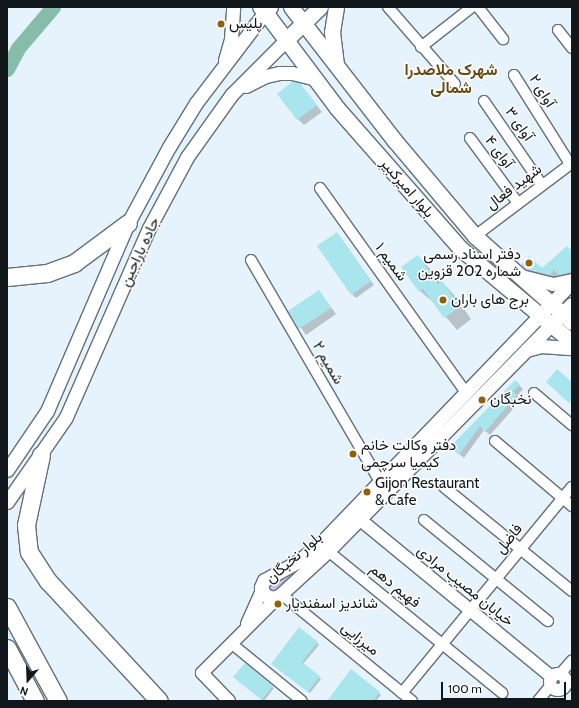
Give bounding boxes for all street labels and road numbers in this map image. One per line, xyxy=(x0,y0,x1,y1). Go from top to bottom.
street label: آوای ۲ xyxy=(525,71,559,111)
street label: آوای ۳ xyxy=(501,103,537,145)
street label: آوای ۴ xyxy=(481,132,517,172)
street label: بلوار امیرکبیر xyxy=(376,154,438,222)
street label: شهید فعال xyxy=(483,160,545,214)
street label: جاده باراجین xyxy=(116,215,164,289)
street label: شمیم ۱ xyxy=(371,239,411,285)
street label: شمیم ۲ xyxy=(309,338,347,388)
street label: فاضل xyxy=(492,520,526,558)
street label: بلوار نخبگان xyxy=(262,528,326,588)
street label: خیابان مصیب مرادی xyxy=(413,542,517,630)
street label: فهیم دهم xyxy=(366,560,424,612)
street label: میرزایی xyxy=(337,618,383,660)

